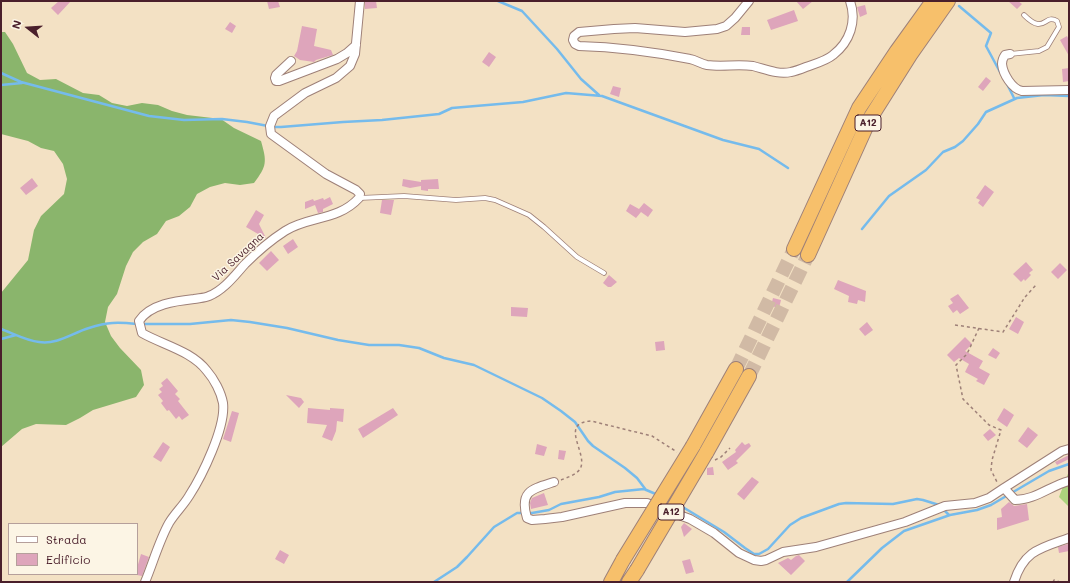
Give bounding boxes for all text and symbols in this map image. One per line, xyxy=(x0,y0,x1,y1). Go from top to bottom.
north arrow xyxy=(8,8,48,48)
text: N xyxy=(8,18,24,31)
road number: A12 xyxy=(855,115,881,131)
street label: Via Savagna xyxy=(209,230,267,284)
road number: A12 xyxy=(658,504,684,520)
legend xyxy=(8,523,138,575)
text: Strada xyxy=(46,531,87,547)
text: Edificio xyxy=(46,551,90,567)

